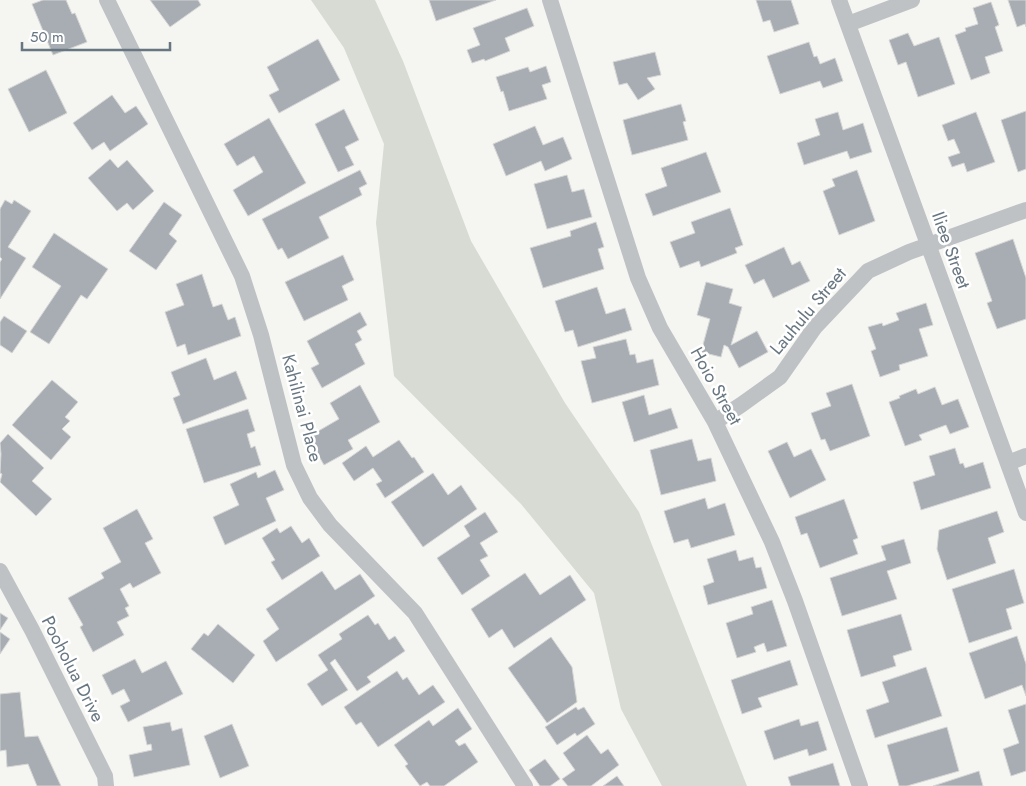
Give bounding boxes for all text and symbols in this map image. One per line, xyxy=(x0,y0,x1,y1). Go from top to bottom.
scale bar xyxy=(22,20,170,52)
text: 50 m xyxy=(30,26,64,48)
street label: Iliee Street xyxy=(925,208,977,293)
street label: Lauhulu Street xyxy=(764,261,853,360)
street label: Hoio Street xyxy=(684,342,748,430)
street label: Kahilinai Place xyxy=(275,351,329,465)
street label: Pooholua Drive xyxy=(35,611,111,727)

